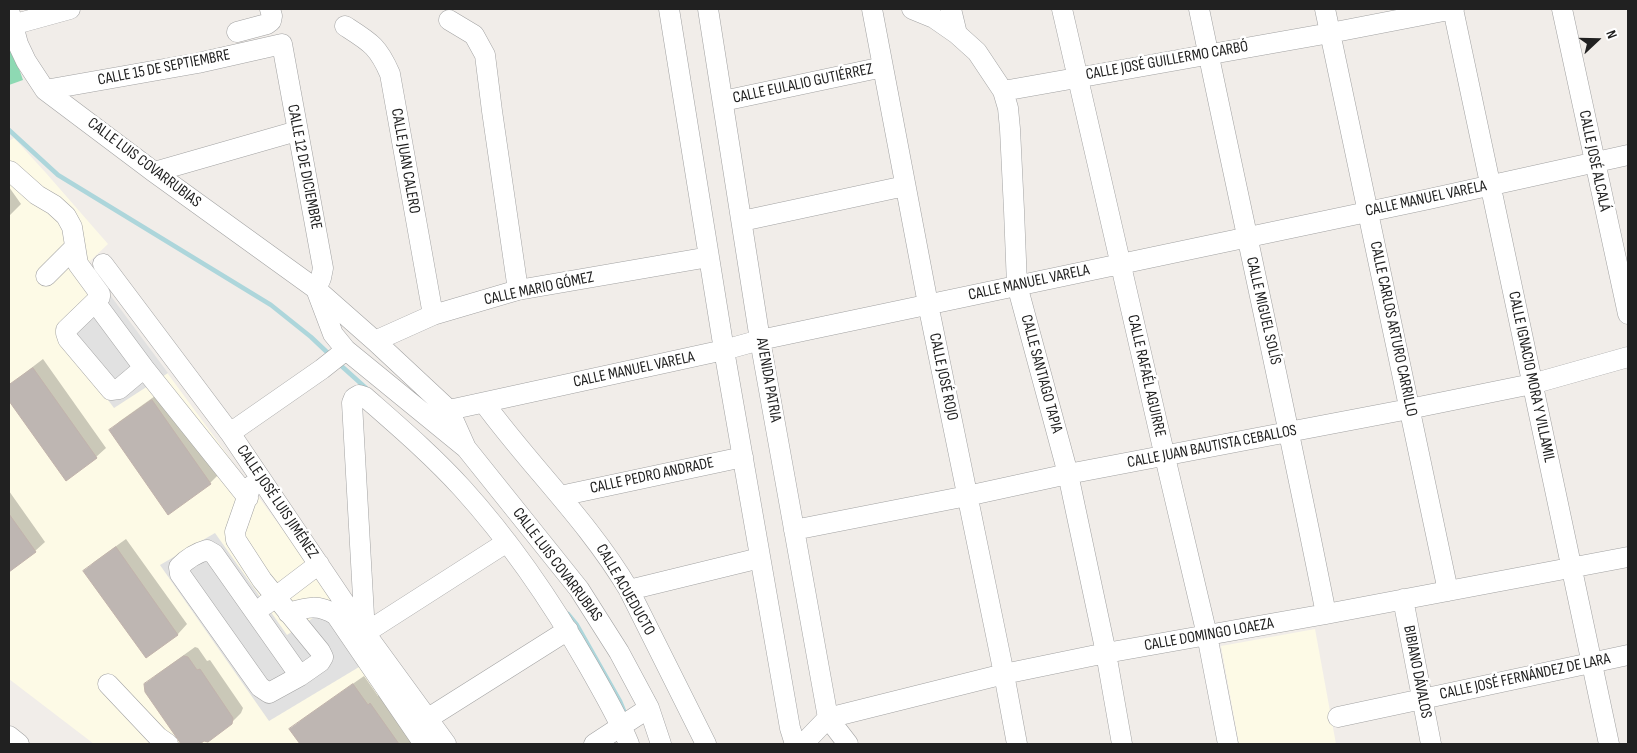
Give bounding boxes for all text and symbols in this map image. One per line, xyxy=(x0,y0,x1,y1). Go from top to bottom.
north arrow xyxy=(1572,15,1622,65)
text: N xyxy=(1602,28,1621,41)
street label: CALLE JOSÉ GUILLERMO CARBÓ xyxy=(1084,37,1250,85)
street label: CALLE 15 DE SEPTIEMBRE xyxy=(96,46,232,90)
street label: CALLE EULALIO GUTIÉRREZ xyxy=(731,60,875,108)
street label: CALLE 12 DE DICIEMBRE xyxy=(282,103,326,231)
street label: CALLE JUAN CALERO xyxy=(386,107,424,215)
street label: CALLE JOSÉ ALCALÁ xyxy=(1574,109,1614,213)
street label: CALLE LUIS COVARRUBIAS xyxy=(83,114,205,212)
street label: CALLE MANUEL VARELA xyxy=(1364,177,1488,221)
street label: CALLE CARLOS ARTURO CARRILLO xyxy=(1365,240,1421,418)
street label: CALLE MIGUEL SOLÍS xyxy=(1241,255,1285,367)
street label: CALLE MANUEL VARELA xyxy=(967,261,1091,305)
street label: CALLE MARIO GÓMEZ xyxy=(482,268,596,310)
street label: CALLE IGNACIO MORA Y VILLAMIL xyxy=(1503,290,1559,464)
street label: CALLE SANTIAGO TAPIA xyxy=(1016,313,1066,435)
street label: CALLE RAFAÉL AGUIRRE xyxy=(1123,313,1169,439)
street label: CALLE JOSÉ ROJO xyxy=(924,332,962,422)
street label: AVENIDA PATRIA xyxy=(751,336,785,424)
street label: CALLE MANUEL VARELA xyxy=(572,348,696,392)
street label: CALLE JUAN BAUTISTA CEBALLOS xyxy=(1126,421,1298,473)
street label: CALLE JOSÉ LUIS JIMÉNEZ xyxy=(232,442,322,562)
street label: CALLE PEDRO ANDRADE xyxy=(588,454,716,498)
street label: CALLE LUIS COVARRUBIAS xyxy=(508,504,606,626)
street label: CALLE ACUEDUCTO xyxy=(591,541,659,639)
street label: CALLE DOMINGO LOAEZA xyxy=(1143,614,1275,656)
street label: BIBIANO DÁVALOS xyxy=(1399,624,1435,720)
street label: CALLE JOSÉ FERNÁNDEZ DE LARA xyxy=(1438,650,1612,704)

